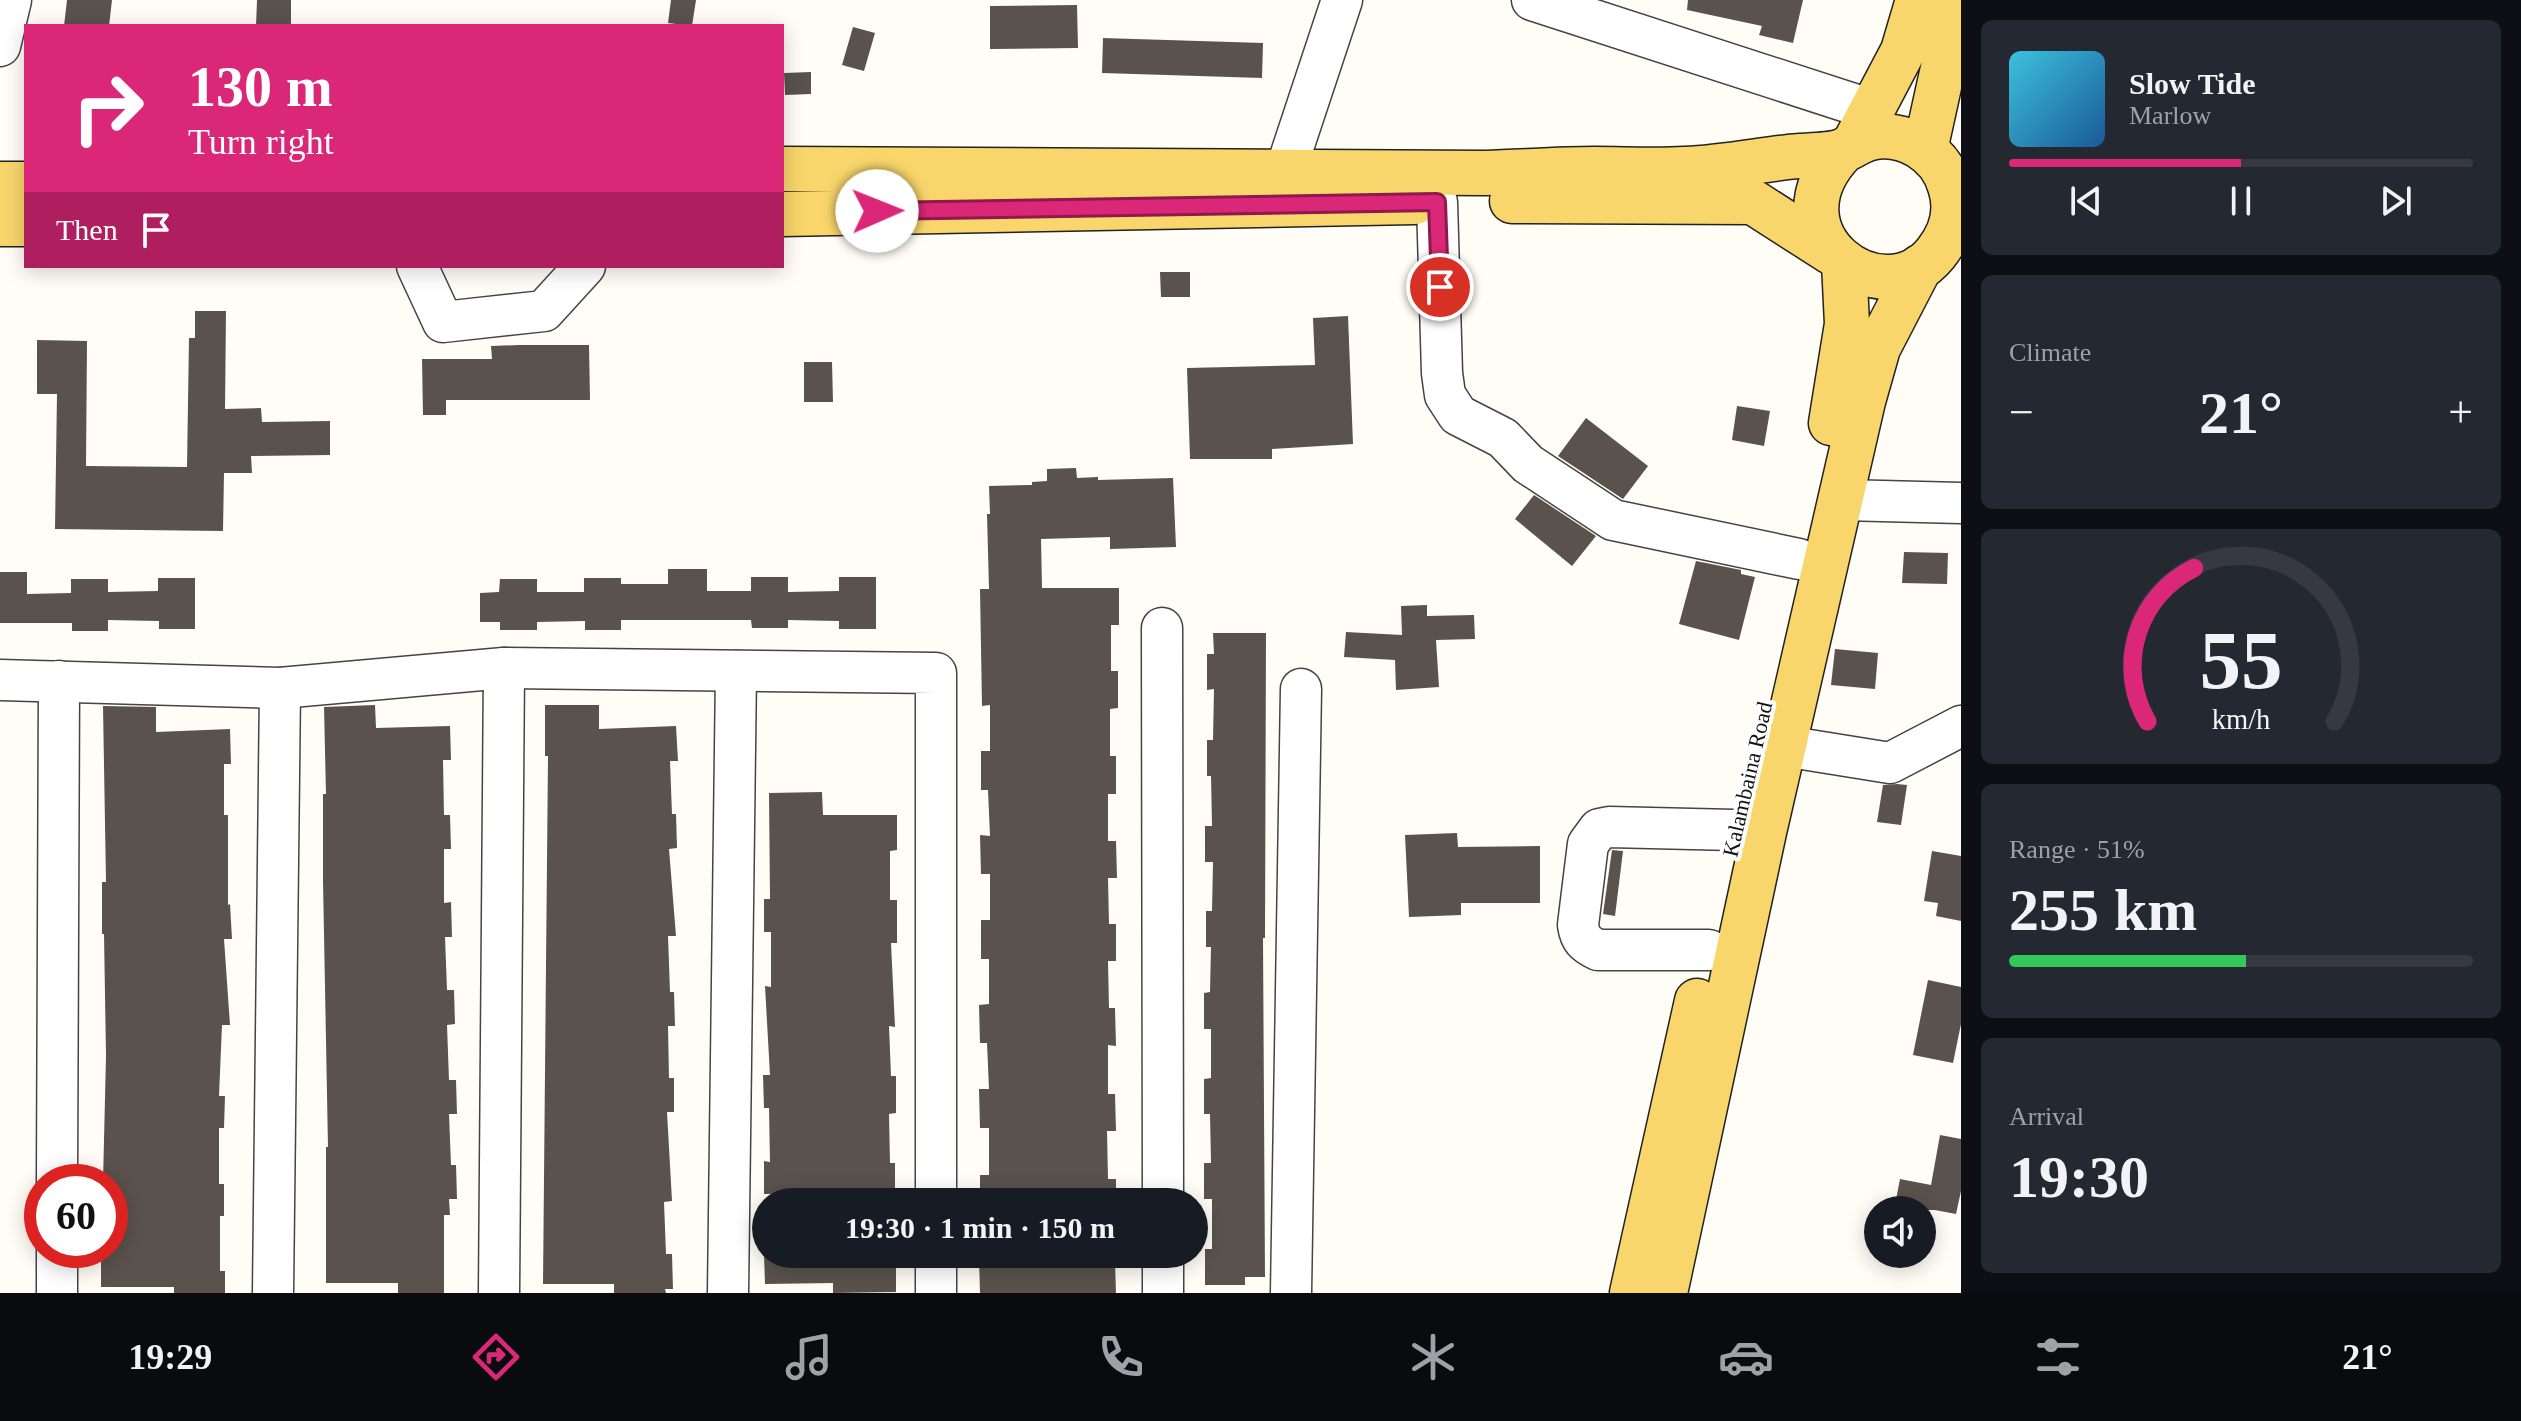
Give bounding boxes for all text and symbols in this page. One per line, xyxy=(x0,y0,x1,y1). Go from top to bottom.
icon: right xyxy=(56,56,160,160)
text: 130 m xyxy=(188,56,333,118)
text: Slow Tide xyxy=(2129,67,2255,100)
text: Marlow xyxy=(2129,101,2211,130)
text: Turn right xyxy=(188,122,334,162)
position arrow xyxy=(835,169,919,253)
icon: previous xyxy=(2064,179,2108,223)
icon: pause xyxy=(2219,179,2263,223)
icon: next xyxy=(2374,179,2418,223)
icon: arrive xyxy=(134,208,178,252)
text: Then xyxy=(56,213,118,246)
pin xyxy=(1406,253,1474,321)
icon: arrive xyxy=(1418,265,1462,309)
text: Climate xyxy=(2009,338,2091,367)
text: 21° xyxy=(2199,380,2283,446)
text: − xyxy=(2009,388,2034,437)
text: + xyxy=(2448,388,2473,437)
text: 55 xyxy=(2199,614,2283,706)
street label: Kalambaina Road xyxy=(1718,699,1777,859)
text: km/h xyxy=(2212,705,2270,736)
text: Range · 51% xyxy=(2009,835,2145,864)
text: 255 km xyxy=(2009,877,2197,943)
text: Arrival xyxy=(2009,1102,2084,1131)
text: 19:30 xyxy=(2009,1144,2149,1210)
speed limit sign: 60 xyxy=(24,1164,128,1268)
map controls xyxy=(1864,1196,1936,1268)
button: sound xyxy=(1864,1196,1936,1268)
text: 19:30 · 1 min · 150 m xyxy=(845,1211,1115,1244)
icon: directions xyxy=(468,1329,524,1385)
icon: music xyxy=(781,1329,837,1385)
icon: phone xyxy=(1093,1329,1149,1385)
icon: climate xyxy=(1405,1329,1461,1385)
icon: car xyxy=(1718,1329,1774,1385)
icon: filters xyxy=(2030,1329,2086,1385)
text: 19:29 xyxy=(128,1337,212,1377)
text: 21° xyxy=(2342,1337,2393,1377)

